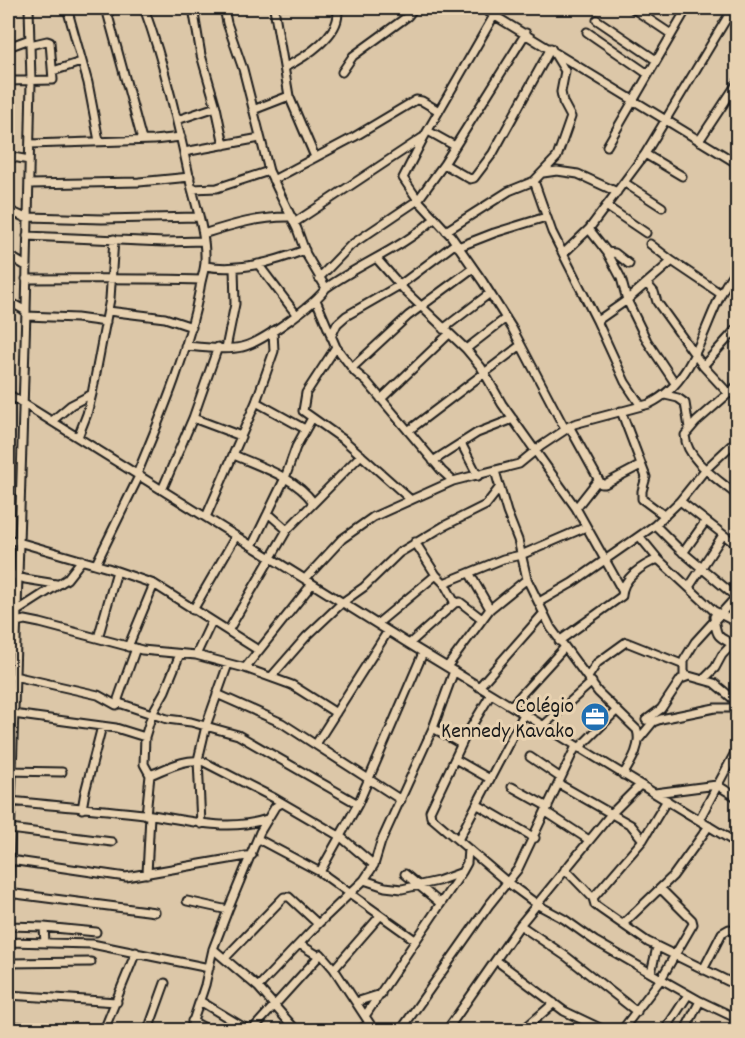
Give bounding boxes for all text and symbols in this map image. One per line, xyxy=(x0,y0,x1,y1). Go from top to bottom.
place label: Colégio Kennedy Kavako xyxy=(441,692,574,748)
office icon: Colégio Kennedy Kavako xyxy=(579,701,611,733)

